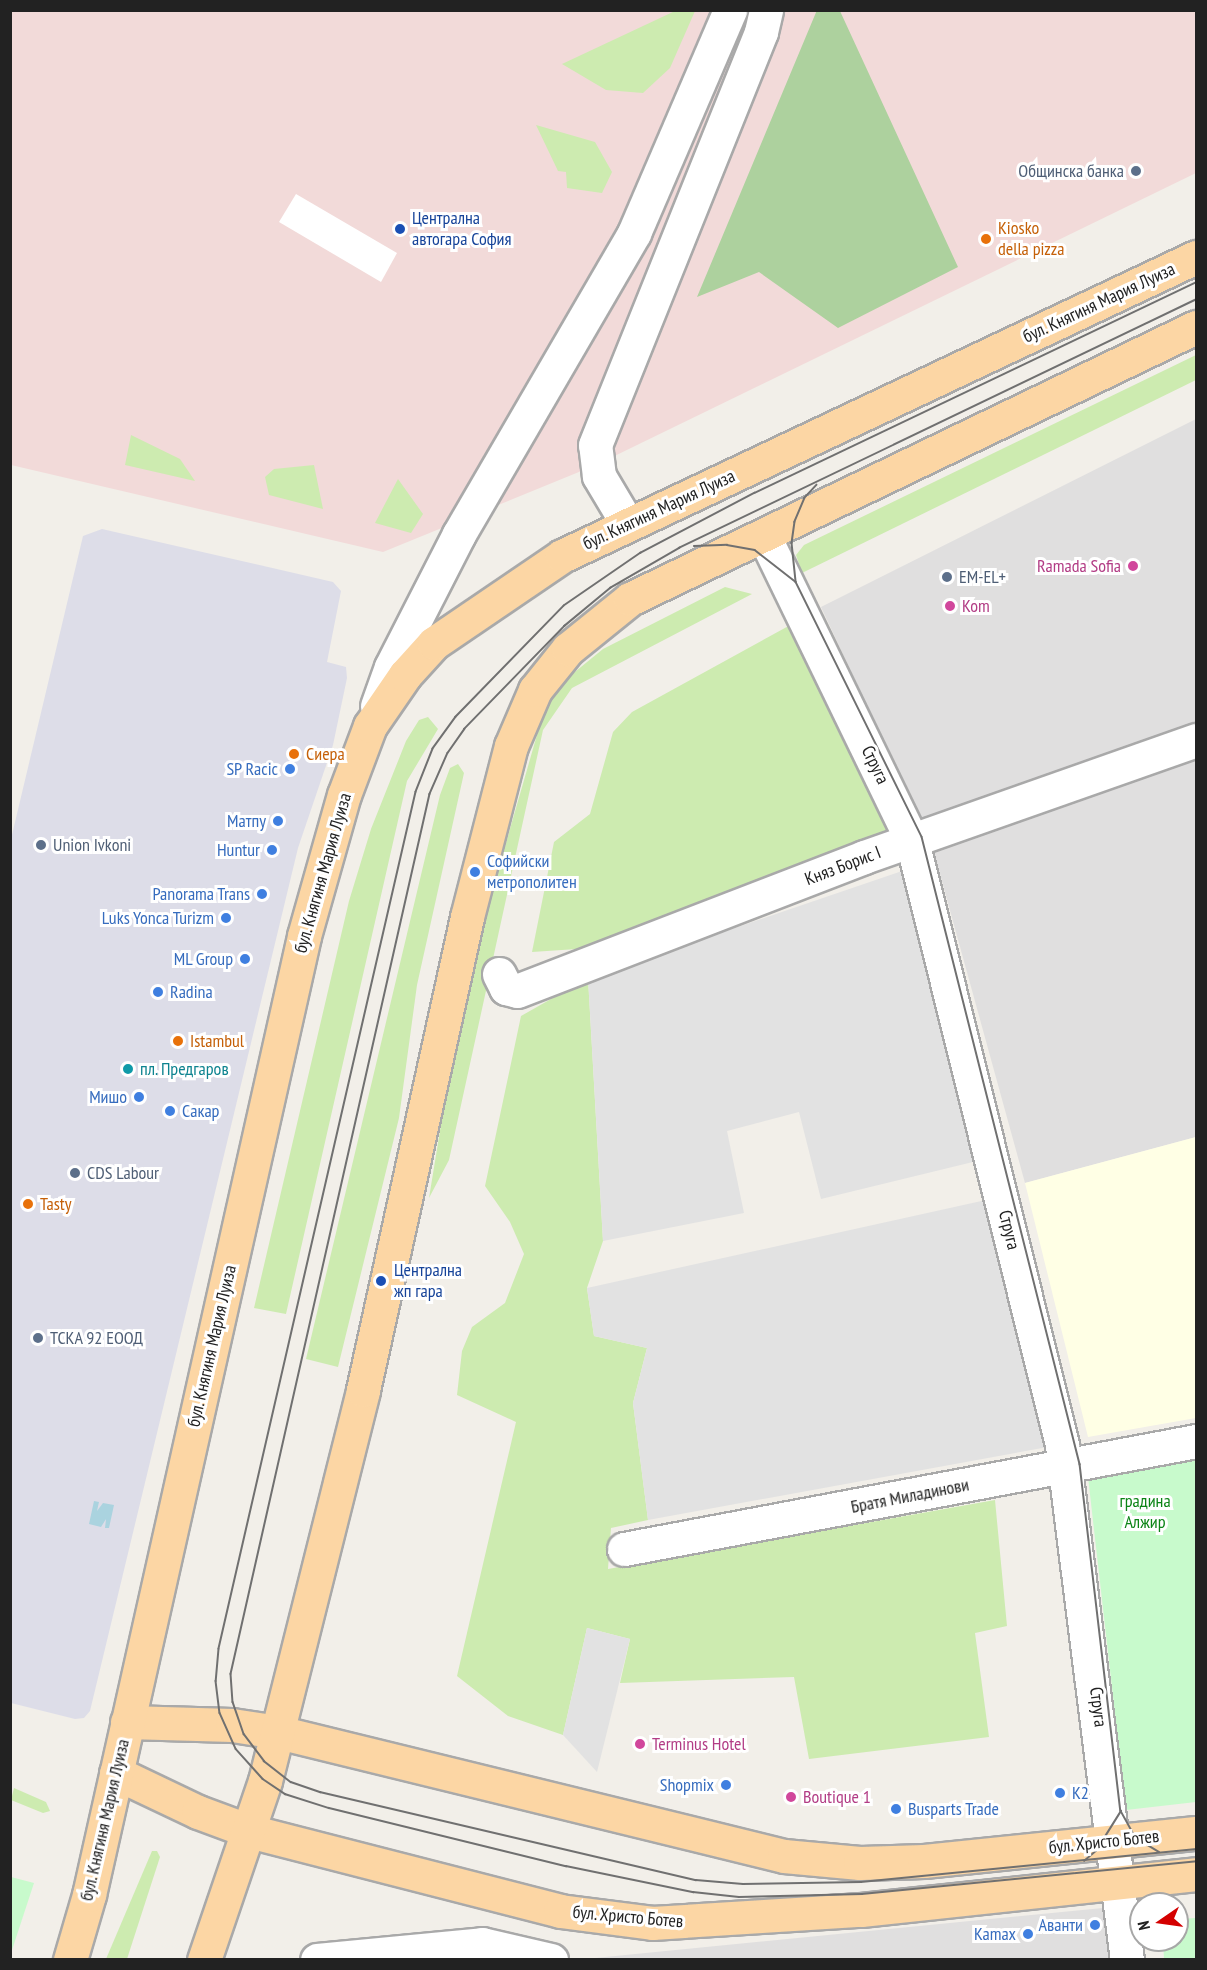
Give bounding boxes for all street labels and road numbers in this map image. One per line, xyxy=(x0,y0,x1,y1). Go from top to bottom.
street label: бул. Княгиня Мария Луиза xyxy=(1019,258,1179,348)
street label: бул. Княгиня Мария Луиза xyxy=(579,465,739,555)
street label: Струга xyxy=(857,742,893,788)
street label: бул. Княгиня Мария Луиза xyxy=(290,790,356,956)
street label: Княз Борис I xyxy=(802,842,884,890)
street label: Струга xyxy=(994,1208,1024,1252)
street label: бул. Княгиня Мария Луиза xyxy=(183,1263,241,1429)
street label: Братя Миладинови xyxy=(849,1474,971,1518)
street label: Струга xyxy=(1085,1686,1111,1728)
street label: бул. Княгиня Мария Луиза xyxy=(76,1737,134,1903)
street label: бул. Христо Ботев xyxy=(1047,1825,1161,1859)
street label: бул. Христо Ботев xyxy=(571,1901,685,1933)

